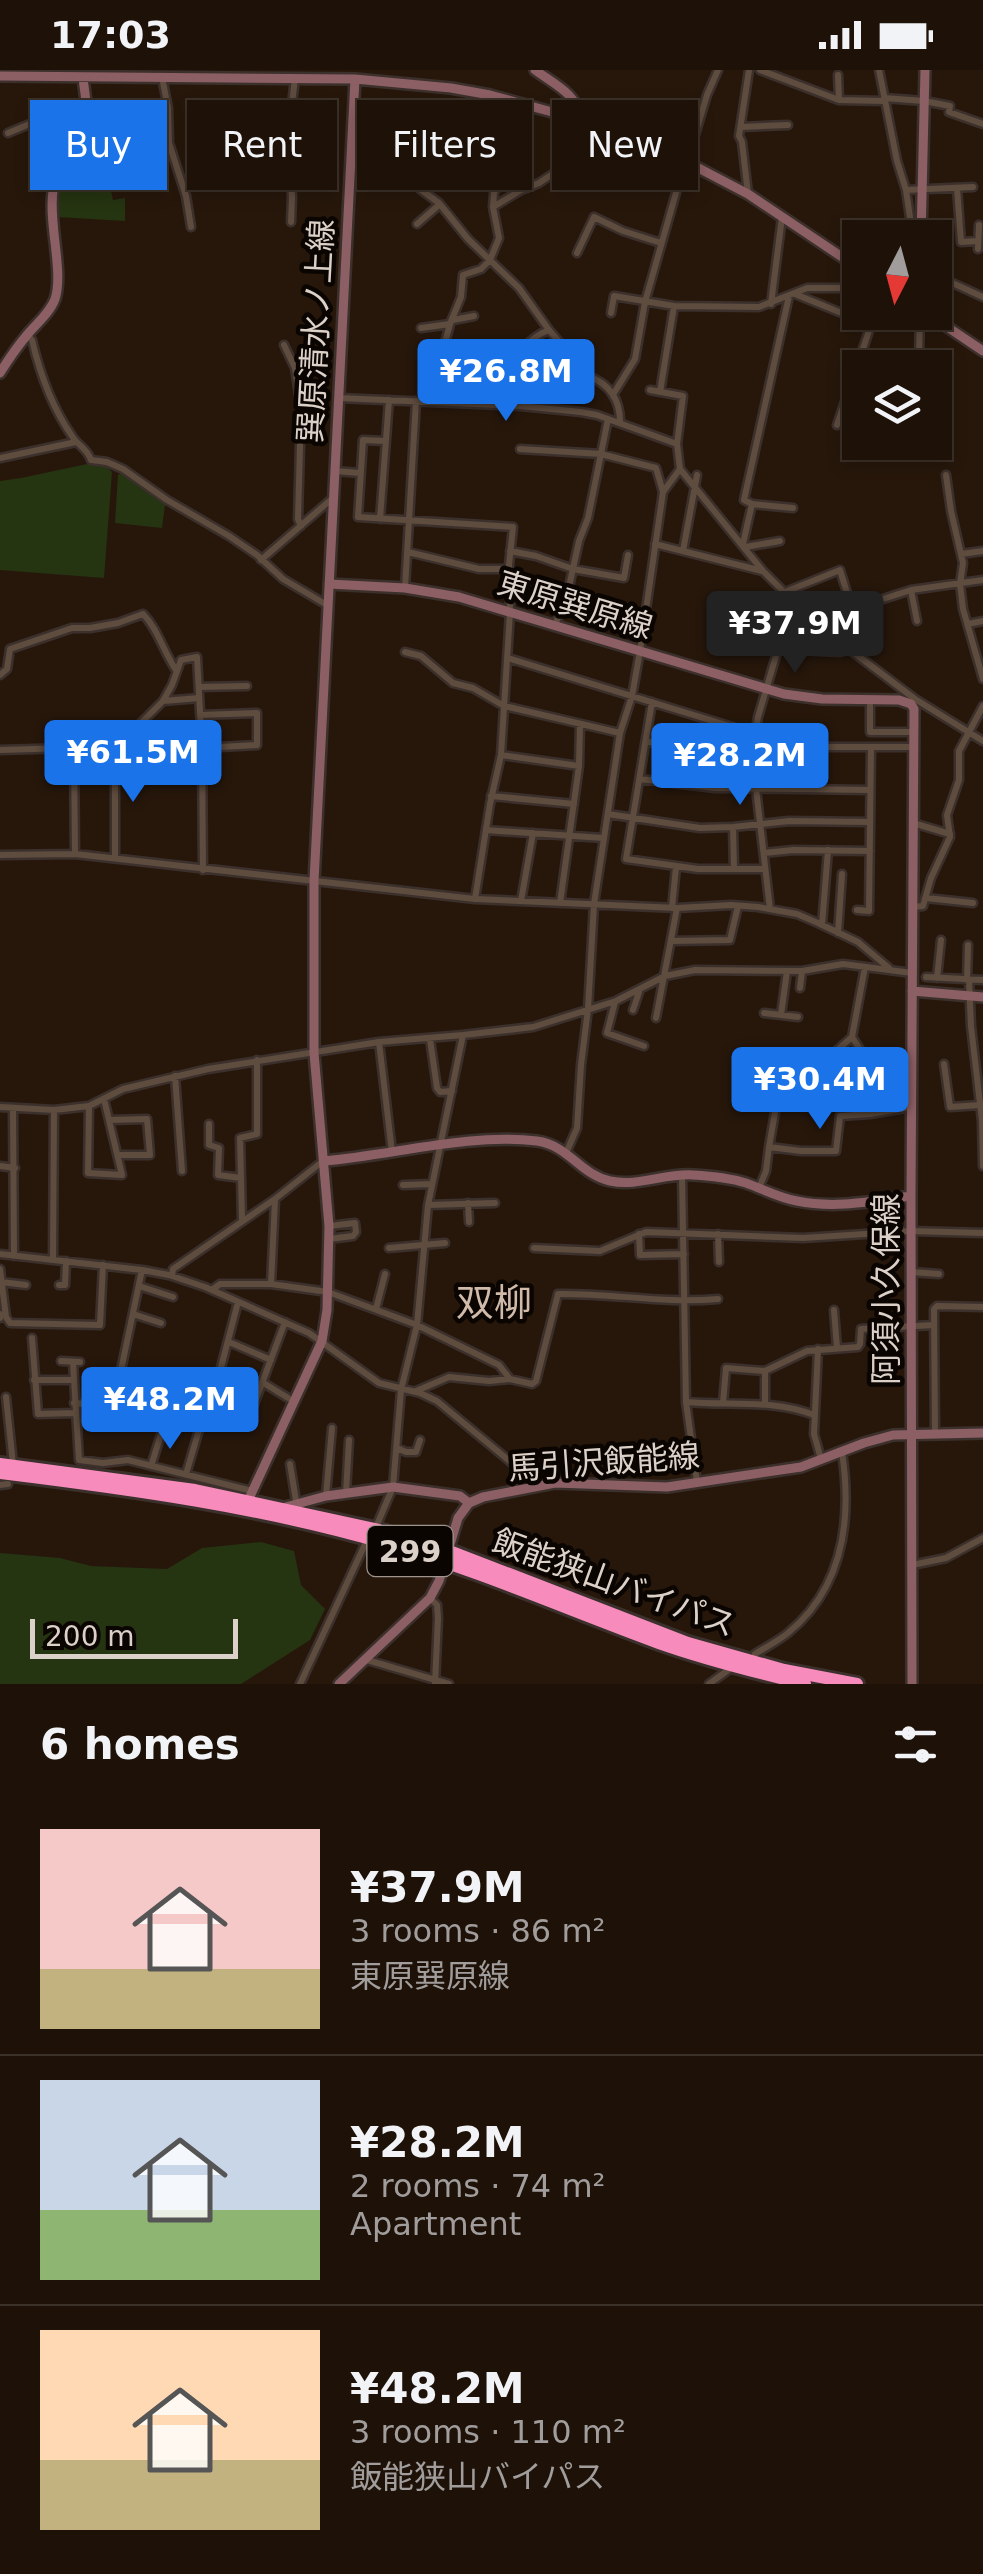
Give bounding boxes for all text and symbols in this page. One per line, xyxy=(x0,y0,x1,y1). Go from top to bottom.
text: 17:03 xyxy=(50,13,171,57)
chip: Buy xyxy=(30,100,167,190)
chip: Rent xyxy=(187,100,337,190)
chip: Filters xyxy=(357,100,532,190)
chip: New xyxy=(552,100,698,190)
street label: 巽原清水ノ上線 xyxy=(291,218,341,444)
north arrow xyxy=(842,220,952,330)
map controls xyxy=(842,220,952,460)
pin: ¥26.8M xyxy=(425,339,587,424)
button: layers xyxy=(842,350,952,460)
text: ¥26.8M xyxy=(439,352,573,390)
street label: 東原巽原線 xyxy=(493,563,657,647)
pin: ¥37.9M xyxy=(714,591,876,676)
text: ¥37.9M xyxy=(728,604,862,642)
pin: ¥61.5M xyxy=(52,720,214,805)
pin: ¥28.2M xyxy=(659,723,821,808)
text: ¥61.5M xyxy=(66,733,200,771)
text: ¥28.2M xyxy=(673,736,807,774)
pin: ¥30.4M xyxy=(739,1047,901,1132)
text: ¥30.4M xyxy=(753,1060,887,1098)
street label: 阿須小久保線 xyxy=(867,1193,905,1385)
district label: 双柳 xyxy=(456,1281,532,1325)
pin: ¥48.2M xyxy=(89,1367,251,1452)
text: ¥48.2M xyxy=(103,1380,237,1418)
street label: 馬引沢飯能線 xyxy=(507,1436,701,1488)
street label: 飯能狭山バイパス xyxy=(488,1521,740,1645)
road number: 299 xyxy=(368,1526,452,1576)
scale bar xyxy=(30,1614,238,1658)
text: 200 m xyxy=(45,1620,135,1653)
icon: filters xyxy=(888,1717,943,1772)
text: 6 homes xyxy=(40,1720,240,1769)
text: ¥37.9M xyxy=(350,1863,525,1912)
icon: home xyxy=(120,1869,240,1989)
text: 3 rooms · 86 m² xyxy=(350,1912,605,1950)
text: 東原巽原線 xyxy=(350,1957,510,1995)
text: ¥28.2M xyxy=(350,2118,525,2167)
icon: home xyxy=(120,2120,240,2240)
text: 2 rooms · 74 m² xyxy=(350,2167,605,2205)
text: Apartment xyxy=(350,2205,521,2243)
text: ¥48.2M xyxy=(350,2364,525,2413)
icon: home xyxy=(120,2370,240,2490)
text: 3 rooms · 110 m² xyxy=(350,2413,626,2451)
text: 飯能狭山バイパス xyxy=(350,2458,605,2496)

